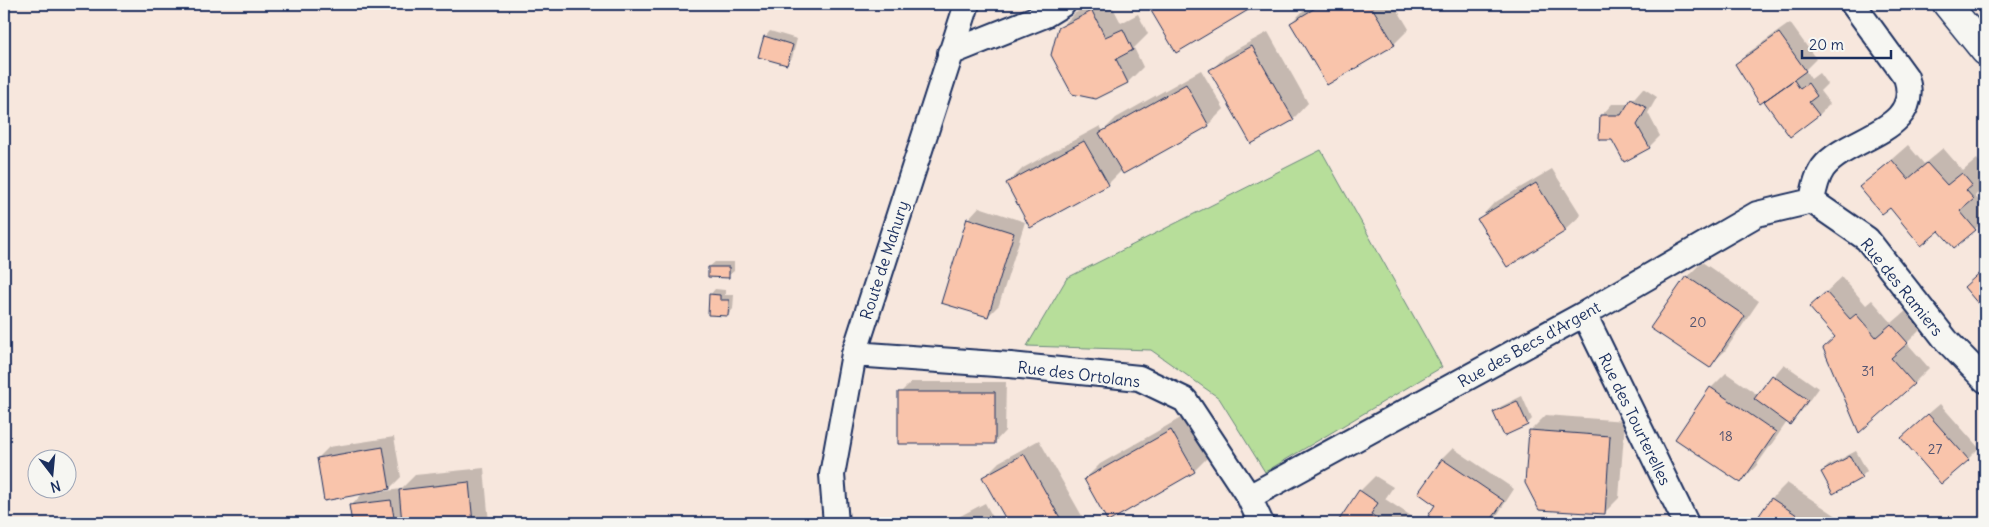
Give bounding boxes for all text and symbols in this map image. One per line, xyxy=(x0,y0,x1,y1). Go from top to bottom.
scale bar xyxy=(1802,28,1890,60)
text: 20 m xyxy=(1809,35,1844,54)
street label: Route de Mahury xyxy=(855,198,913,322)
street label: Rue des Ramiers xyxy=(1856,234,1948,340)
street label: Rue des Becs d'Argent xyxy=(1454,296,1604,391)
house number: 20 xyxy=(1690,313,1706,331)
street label: Rue des Tourterelles xyxy=(1594,350,1676,488)
street label: Rue des Ortolans xyxy=(1017,357,1141,391)
house number: 31 xyxy=(1861,362,1875,380)
house number: 18 xyxy=(1719,427,1733,445)
house number: 27 xyxy=(1928,440,1942,458)
north arrow xyxy=(28,450,78,500)
text: N xyxy=(48,477,63,496)

